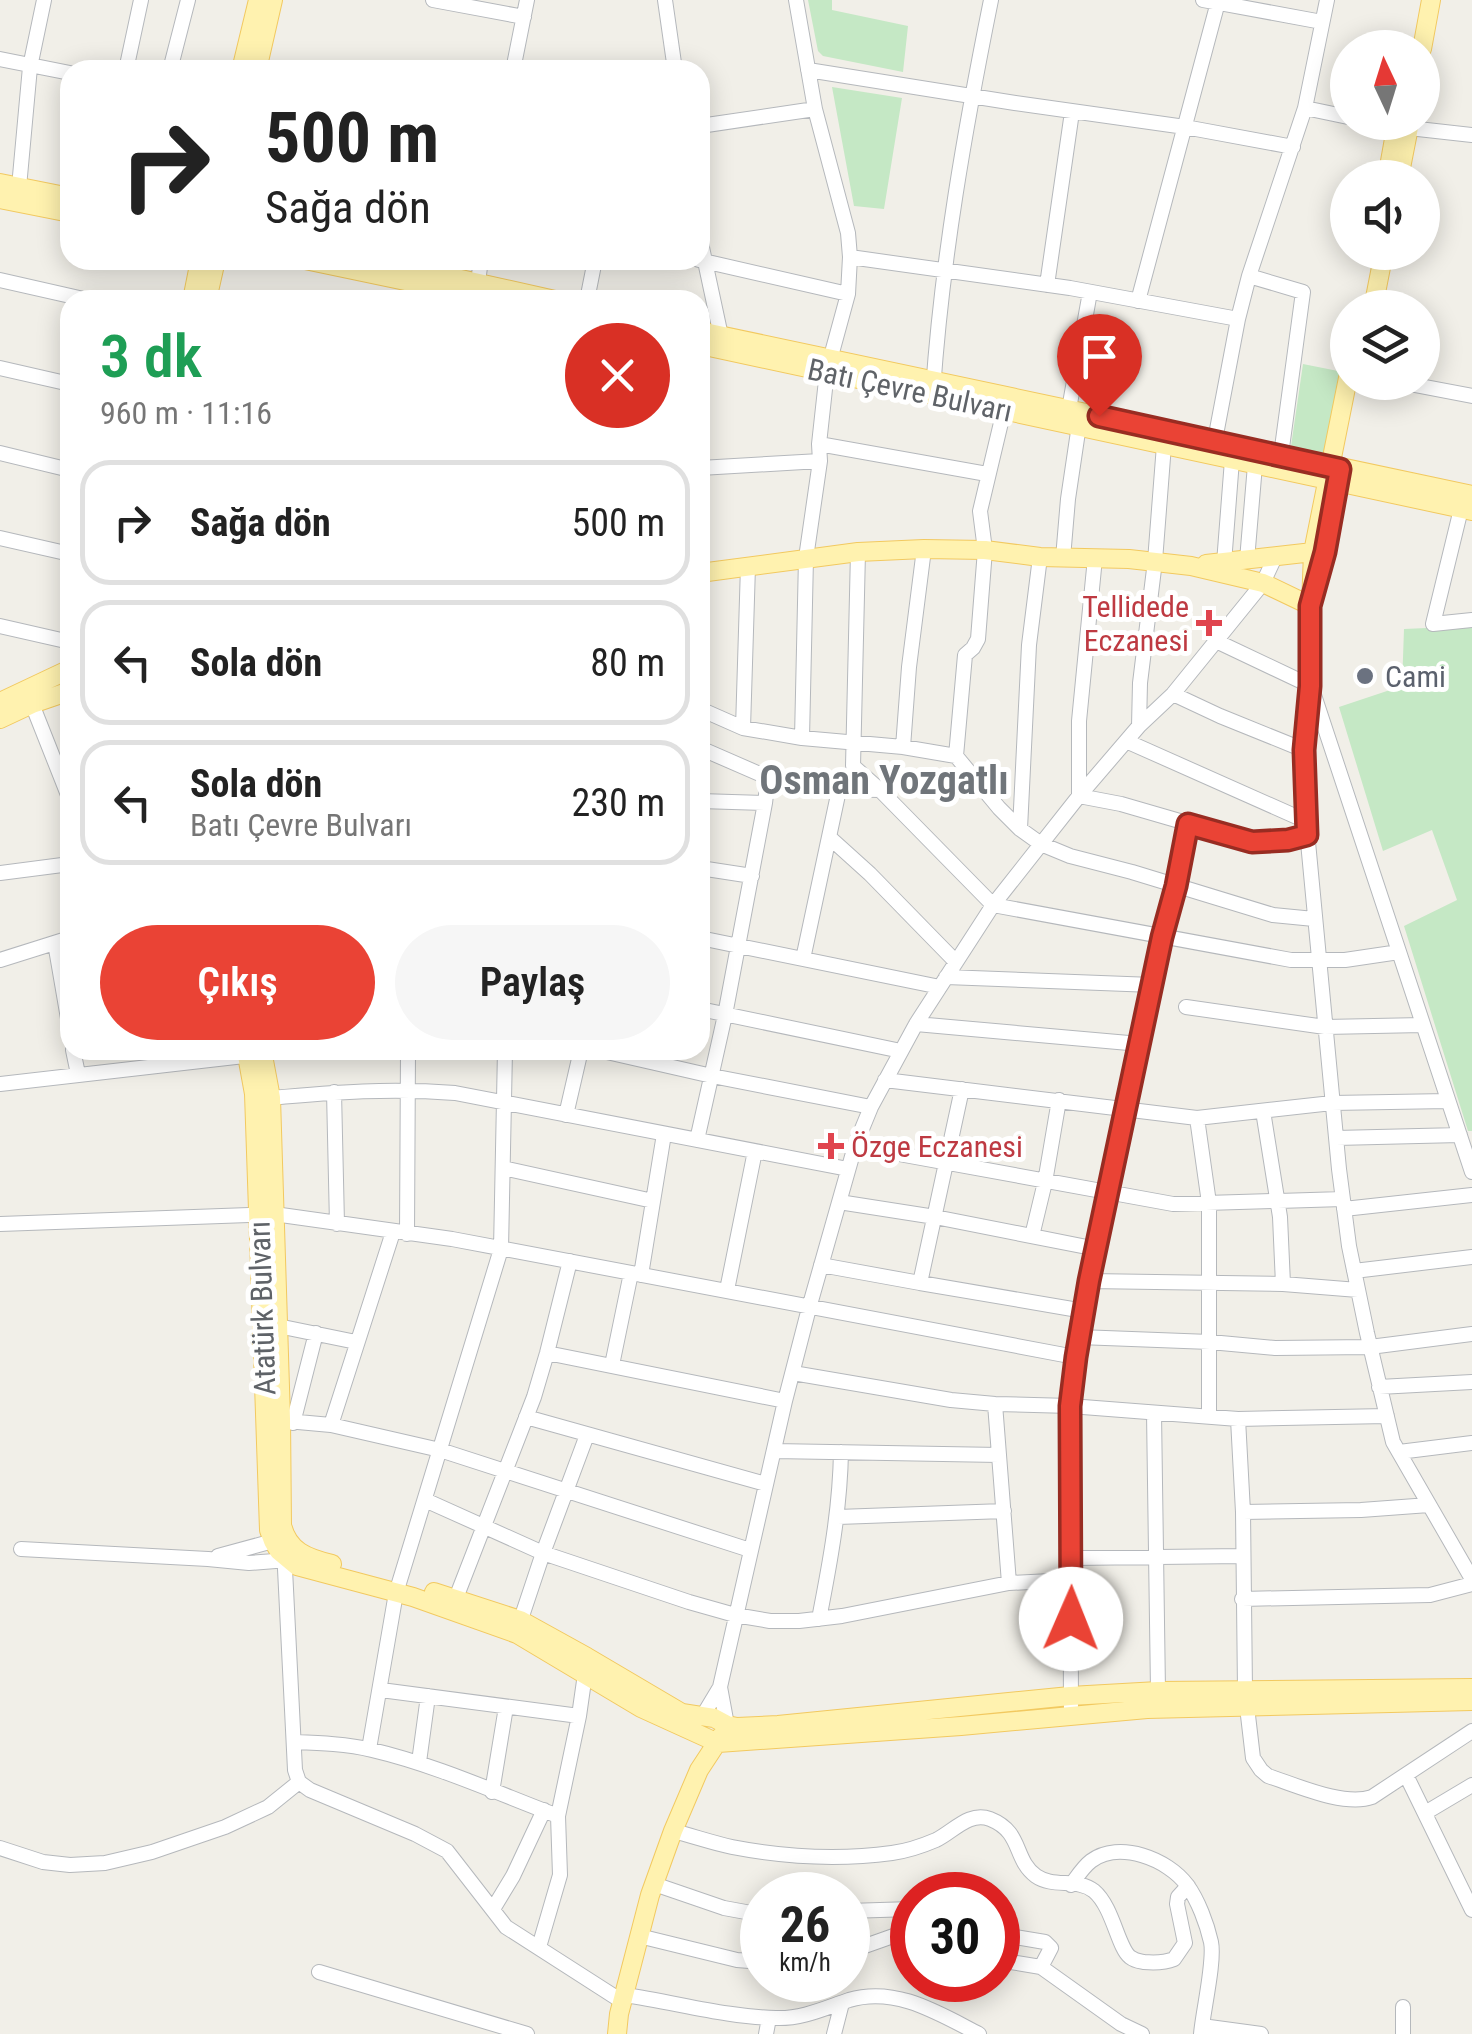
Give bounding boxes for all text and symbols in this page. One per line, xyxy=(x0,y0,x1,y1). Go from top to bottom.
north arrow xyxy=(1330,30,1440,140)
map controls xyxy=(1330,30,1440,400)
text: 500 m xyxy=(265,97,439,179)
icon: right xyxy=(100,100,230,230)
button: sound xyxy=(1330,160,1440,270)
text: Sağa dön xyxy=(265,181,431,234)
button: layers xyxy=(1330,290,1440,400)
pin xyxy=(1057,314,1142,417)
text: 3 dk xyxy=(100,321,202,392)
button: close xyxy=(565,323,670,428)
icon: arrive xyxy=(1072,329,1127,384)
street label: Batı Çevre Bulvarı xyxy=(805,351,1015,429)
text: 960 m · 11:16 xyxy=(100,394,272,432)
icon: right xyxy=(105,495,160,550)
text: Sağa dön xyxy=(190,501,331,545)
text: 500 m xyxy=(571,501,665,545)
place label: Tellidede Eczanesi xyxy=(1082,589,1189,658)
marker: Tellidede Eczanesi xyxy=(1198,612,1220,634)
icon: left xyxy=(105,635,160,690)
text: Sola dön xyxy=(190,641,322,685)
text: 80 m xyxy=(590,641,665,685)
place label: Cami xyxy=(1385,659,1446,694)
marker: Cami xyxy=(1354,665,1376,687)
district label: Osman Yozgatlı xyxy=(759,757,1009,804)
text: Sola dön xyxy=(190,762,322,806)
icon: left xyxy=(105,775,160,830)
text: 230 m xyxy=(571,781,665,825)
text: Batı Çevre Bulvarı xyxy=(190,806,412,844)
button: Çıkış xyxy=(100,925,375,1040)
button: Paylaş xyxy=(395,925,670,1040)
place label: Özge Eczanesi xyxy=(851,1129,1023,1164)
marker: Özge Eczanesi xyxy=(820,1135,842,1157)
street label: Atatürk Bulvarı xyxy=(241,1220,283,1396)
position arrow xyxy=(1019,1567,1123,1671)
speed limit sign: 30 xyxy=(890,1872,1020,2002)
text: 26 xyxy=(780,1896,830,1954)
text: km/h xyxy=(779,1948,831,1977)

